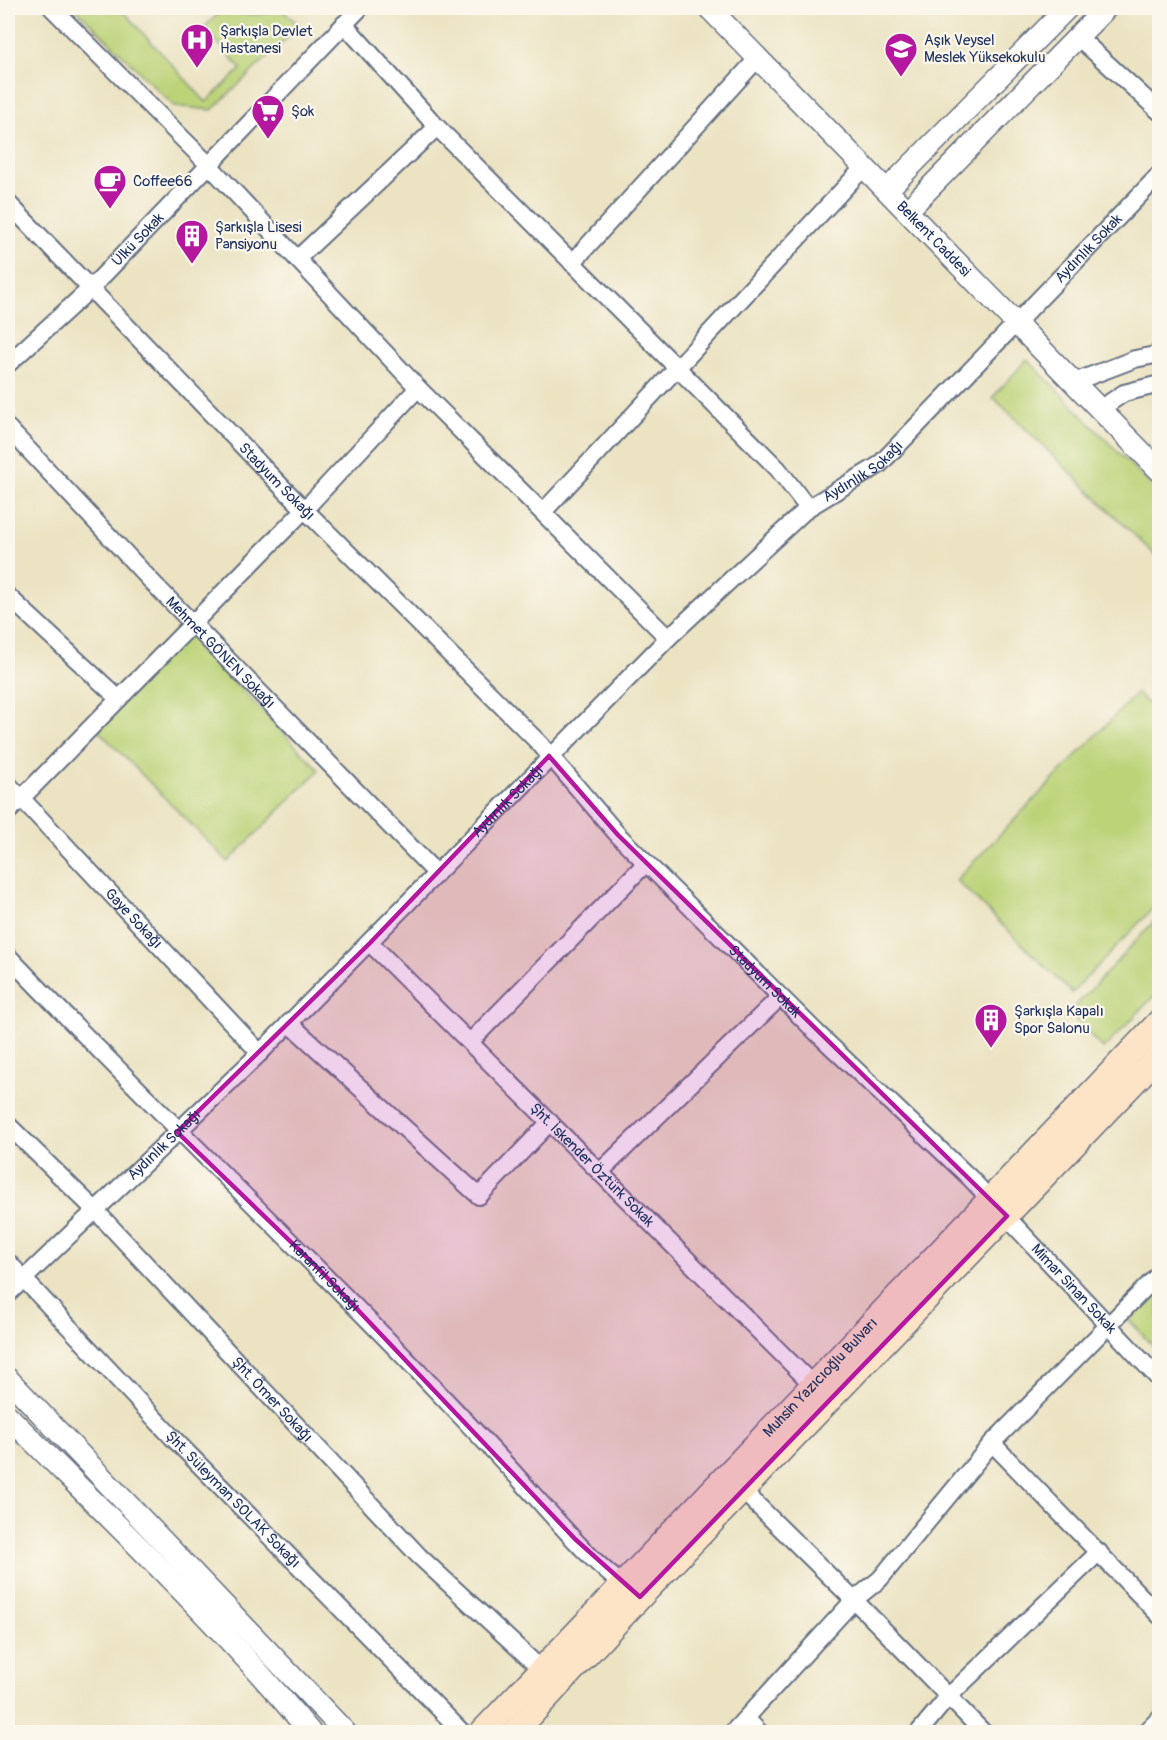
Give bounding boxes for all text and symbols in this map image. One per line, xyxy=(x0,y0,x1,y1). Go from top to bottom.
hospital icon: Şarkışla Devlet Hastanesi xyxy=(179,22,215,69)
place label: Şarkışla Devlet Hastanesi xyxy=(220,22,314,58)
school or university icon: Aşık Veysel Meslek Yüksekokulu xyxy=(883,31,919,78)
place label: Aşık Veysel Meslek Yüksekokulu xyxy=(924,31,1045,67)
supermarket icon: Şok xyxy=(250,93,286,140)
place label: Şok xyxy=(291,102,315,121)
cafe icon: Coffee66 xyxy=(92,163,128,210)
place label: Coffee66 xyxy=(133,172,192,191)
street label: Belkent Caddesi xyxy=(892,197,975,281)
street label: Ülkü Sokak xyxy=(108,208,169,271)
street label: Aydınlık Sokak xyxy=(1051,209,1127,287)
building icon: Şarkışla Lisesi Pansiyonu xyxy=(174,218,210,265)
place label: Şarkışla Lisesi Pansiyonu xyxy=(215,218,302,254)
street label: Aydınlık Sokağı xyxy=(820,437,907,507)
street label: Stadyum Sokağı xyxy=(234,439,319,524)
street label: Mehmet GÖNEN Sokağı xyxy=(161,593,279,713)
street label: Aydınlık Sokağı xyxy=(468,761,548,842)
street label: Gaye Sokağı xyxy=(101,884,166,953)
street label: Stadyum Sokak xyxy=(724,941,806,1023)
building icon: Şarkışla Kapalı Spor Salonu xyxy=(973,1002,1009,1049)
place label: Şarkışla Kapalı Spor Salonu xyxy=(1014,1002,1104,1038)
street label: Şht. İskender Öztürk Sokak xyxy=(526,1099,659,1232)
street label: Aydınlık Sokağı xyxy=(124,1106,205,1185)
street label: Karanfil Sokağı xyxy=(284,1236,364,1316)
street label: Mimar Sinan Sokak xyxy=(1027,1240,1121,1338)
street label: Muhsin Yazıcıoğlu Bulvarı xyxy=(759,1314,882,1442)
street label: Şht. Ömer Sokağı xyxy=(227,1353,316,1446)
street label: Şht. Süleyman SOLAK Sokağı xyxy=(161,1427,304,1572)

